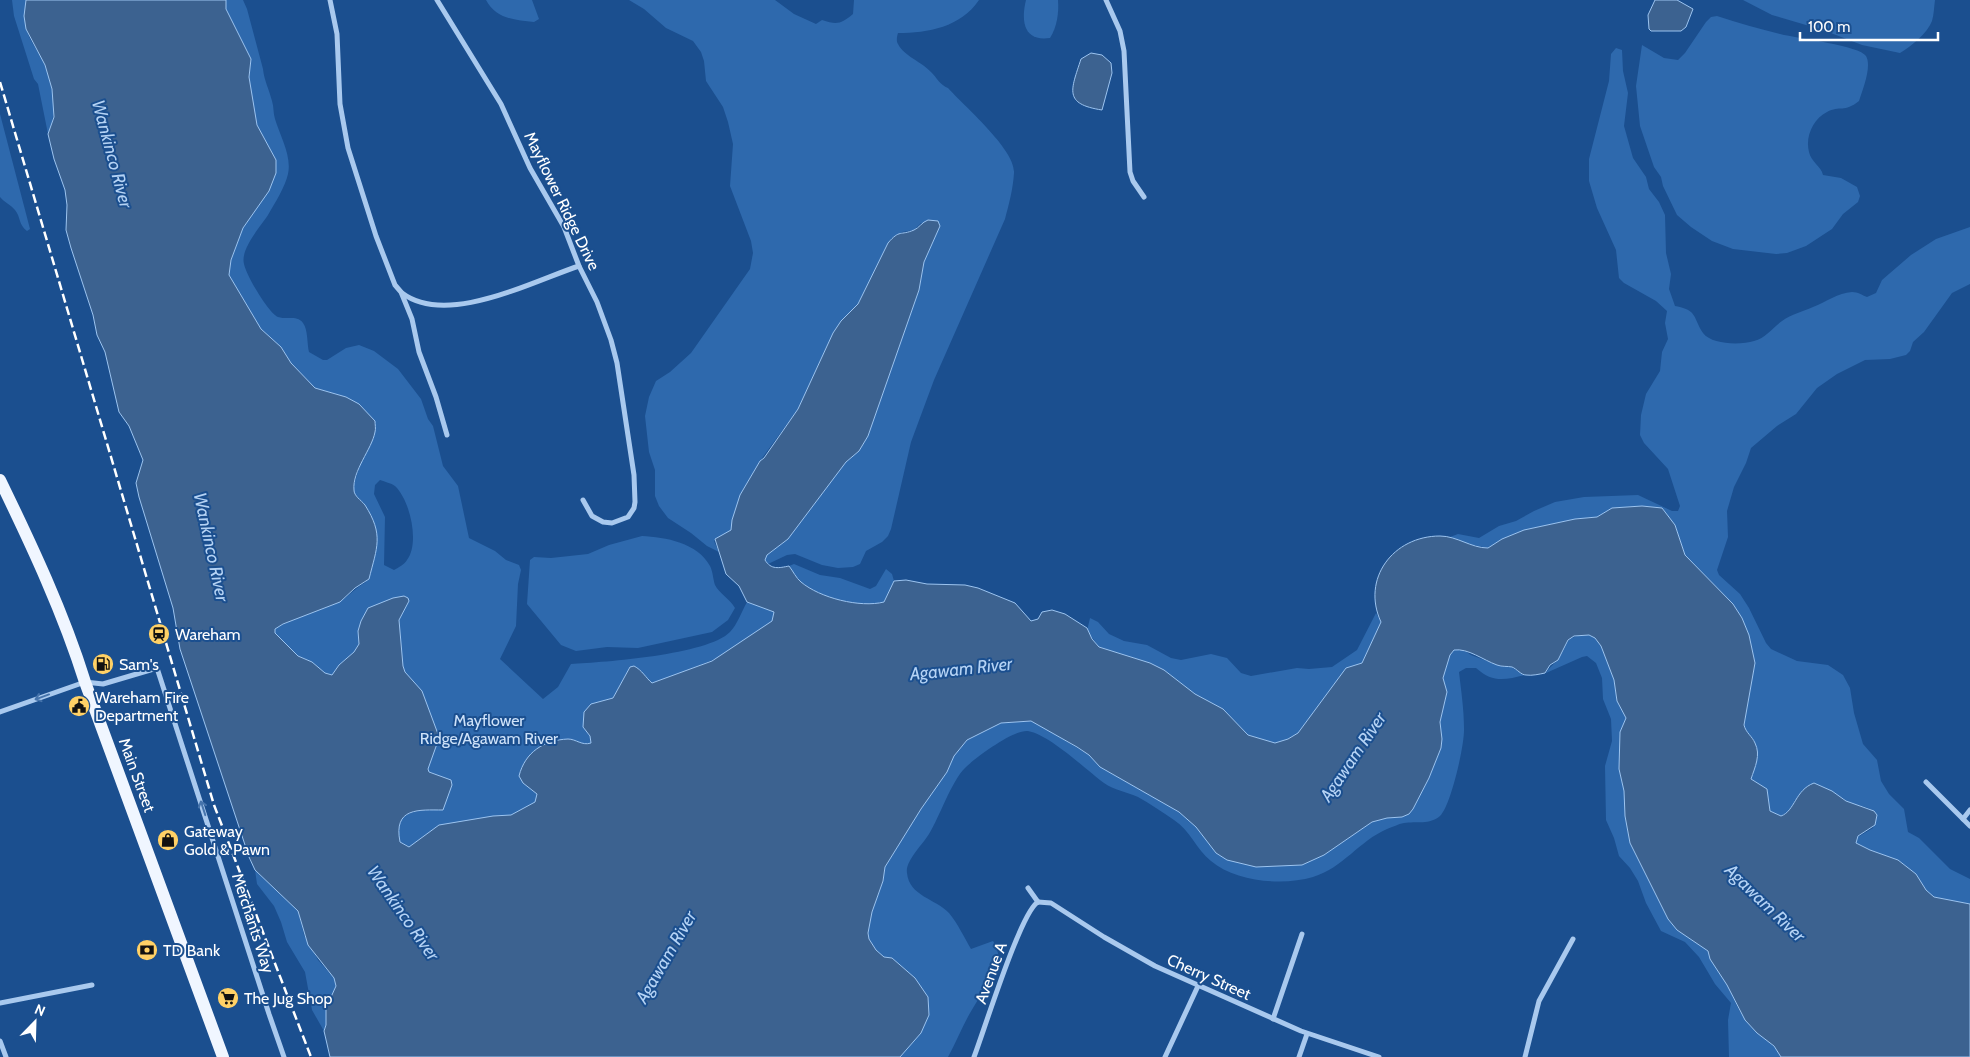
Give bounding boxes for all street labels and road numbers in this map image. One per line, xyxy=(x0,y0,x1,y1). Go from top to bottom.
street label: Mayflower Ridge Drive xyxy=(520,129,604,273)
street label: Main Street xyxy=(115,735,159,815)
street label: Merchants Way xyxy=(228,871,278,975)
street label: Avenue A xyxy=(971,939,1011,1006)
street label: Cherry Street xyxy=(1164,950,1254,1004)

